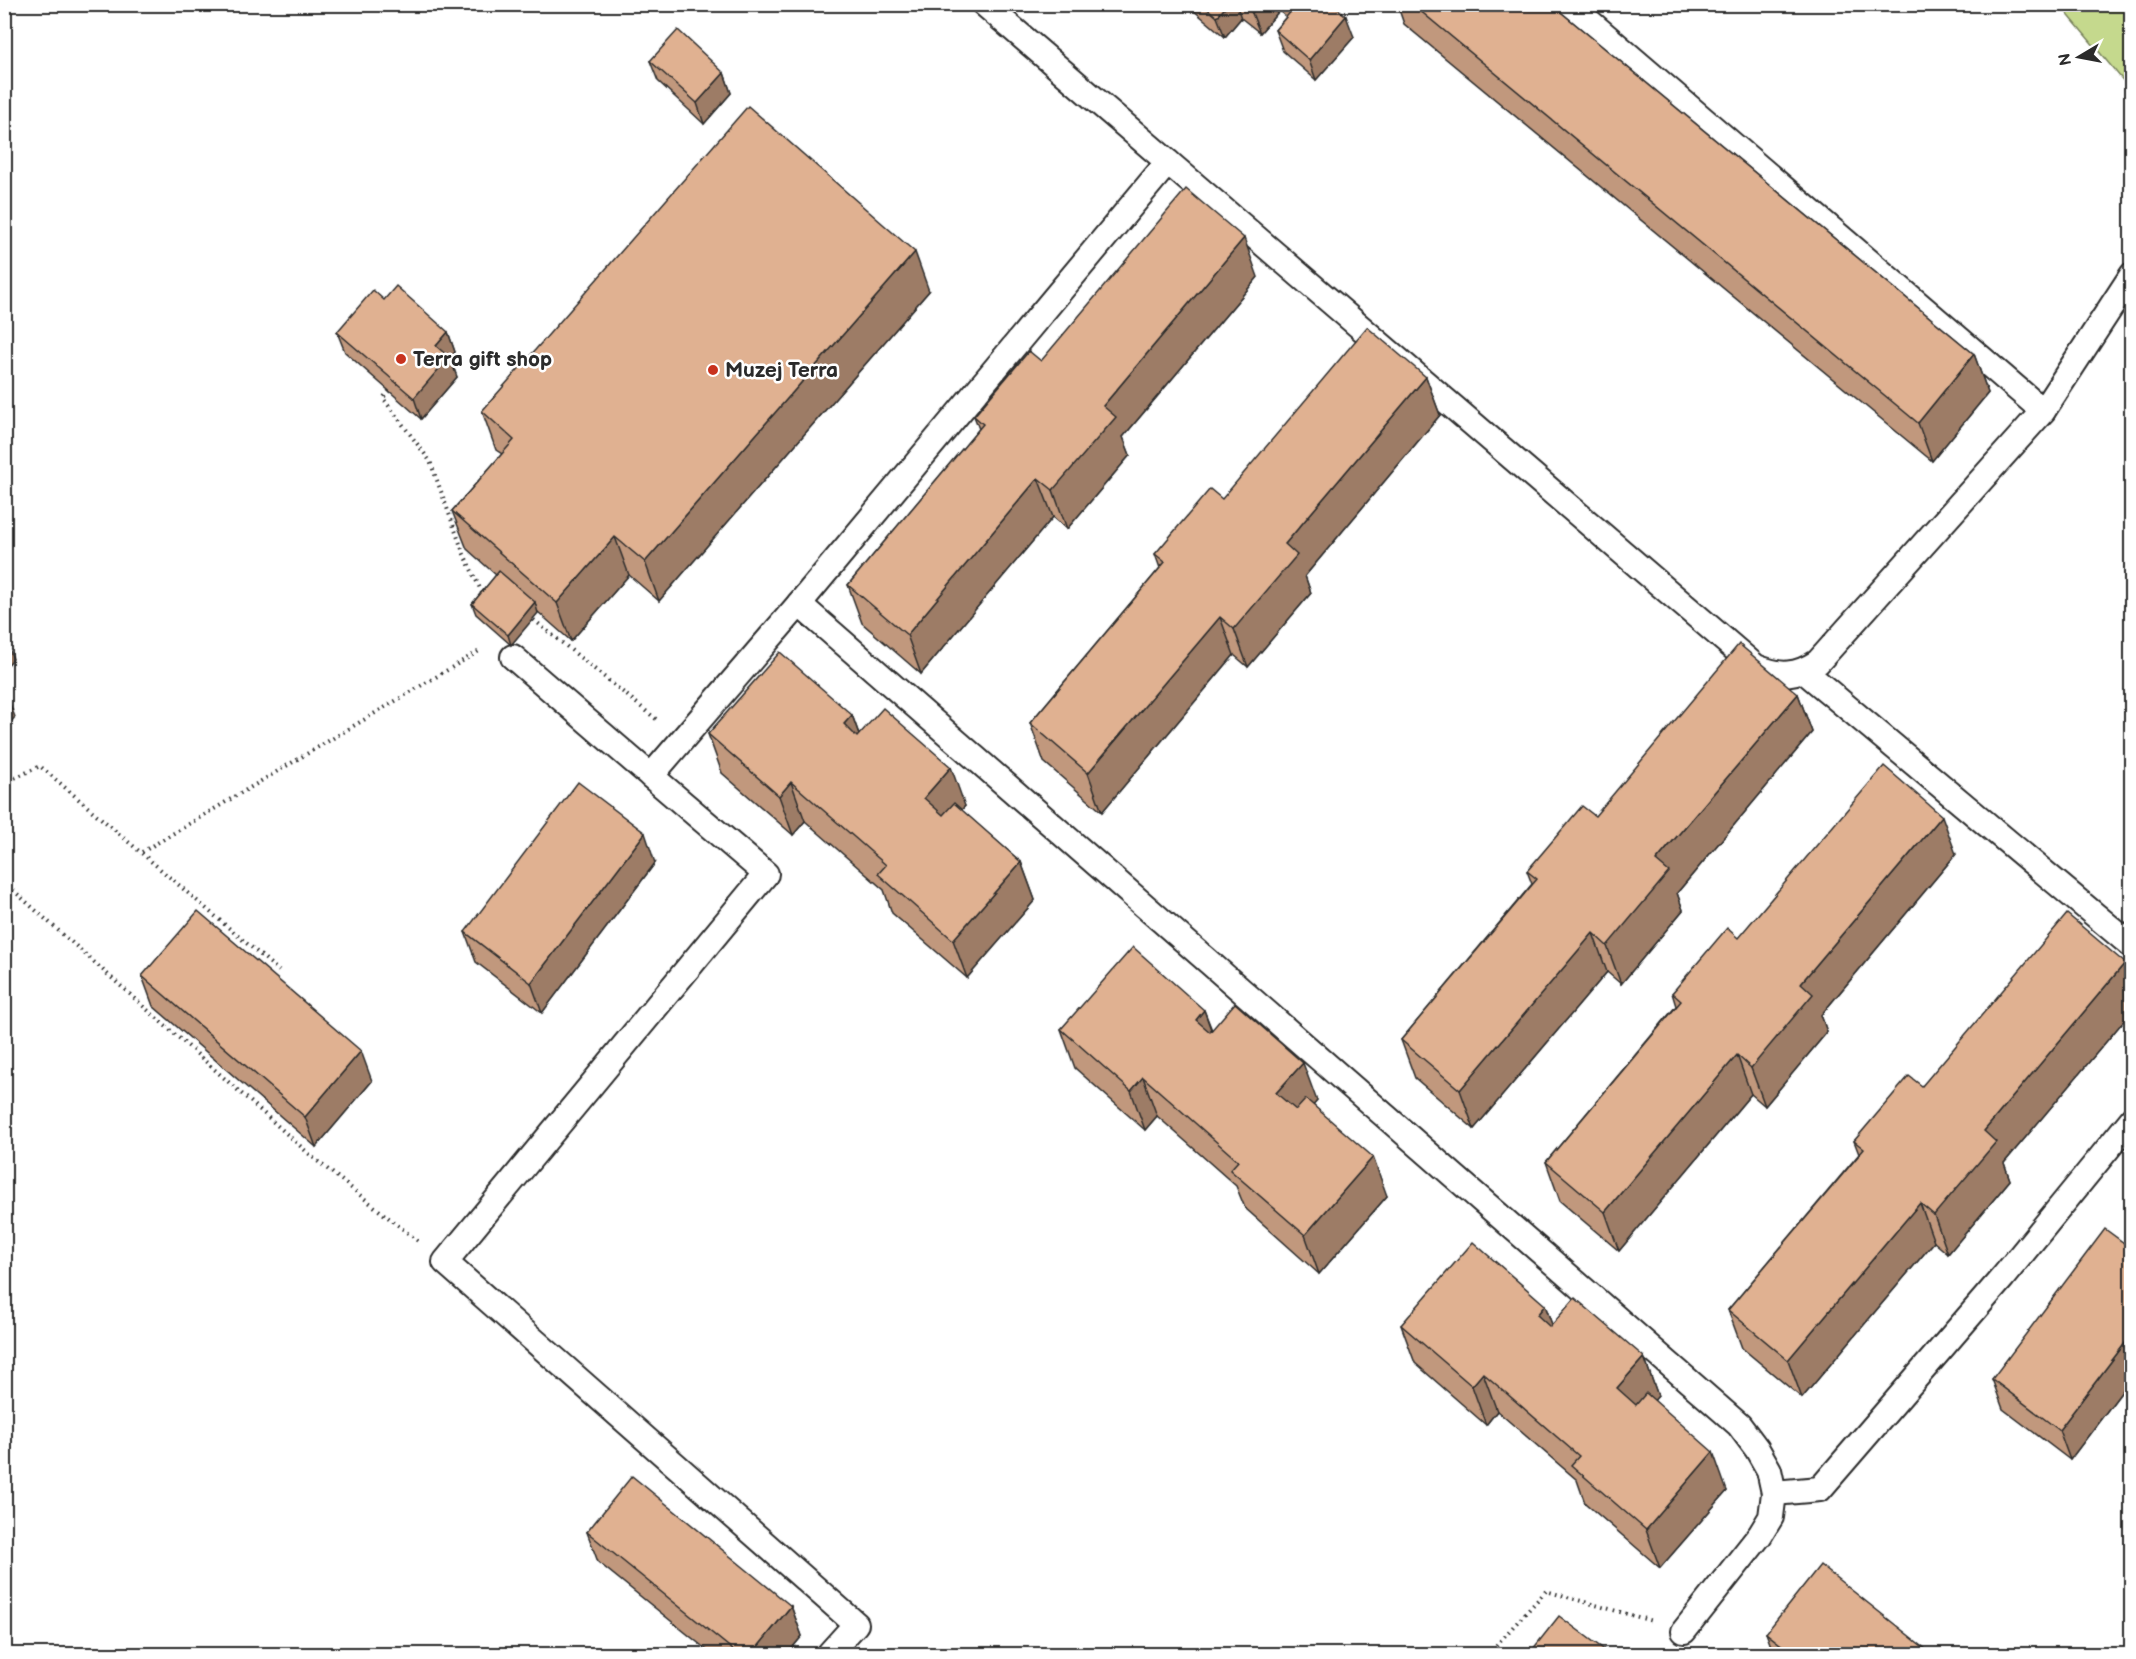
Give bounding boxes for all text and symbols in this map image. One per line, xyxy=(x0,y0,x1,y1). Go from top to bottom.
north arrow xyxy=(2049,27,2109,87)
text: N xyxy=(2055,52,2076,67)
place label: Terra gift shop xyxy=(413,347,552,372)
marker: Terra gift shop xyxy=(394,352,408,366)
place label: Muzej Terra xyxy=(725,358,838,383)
marker: Muzej Terra xyxy=(706,363,720,377)

